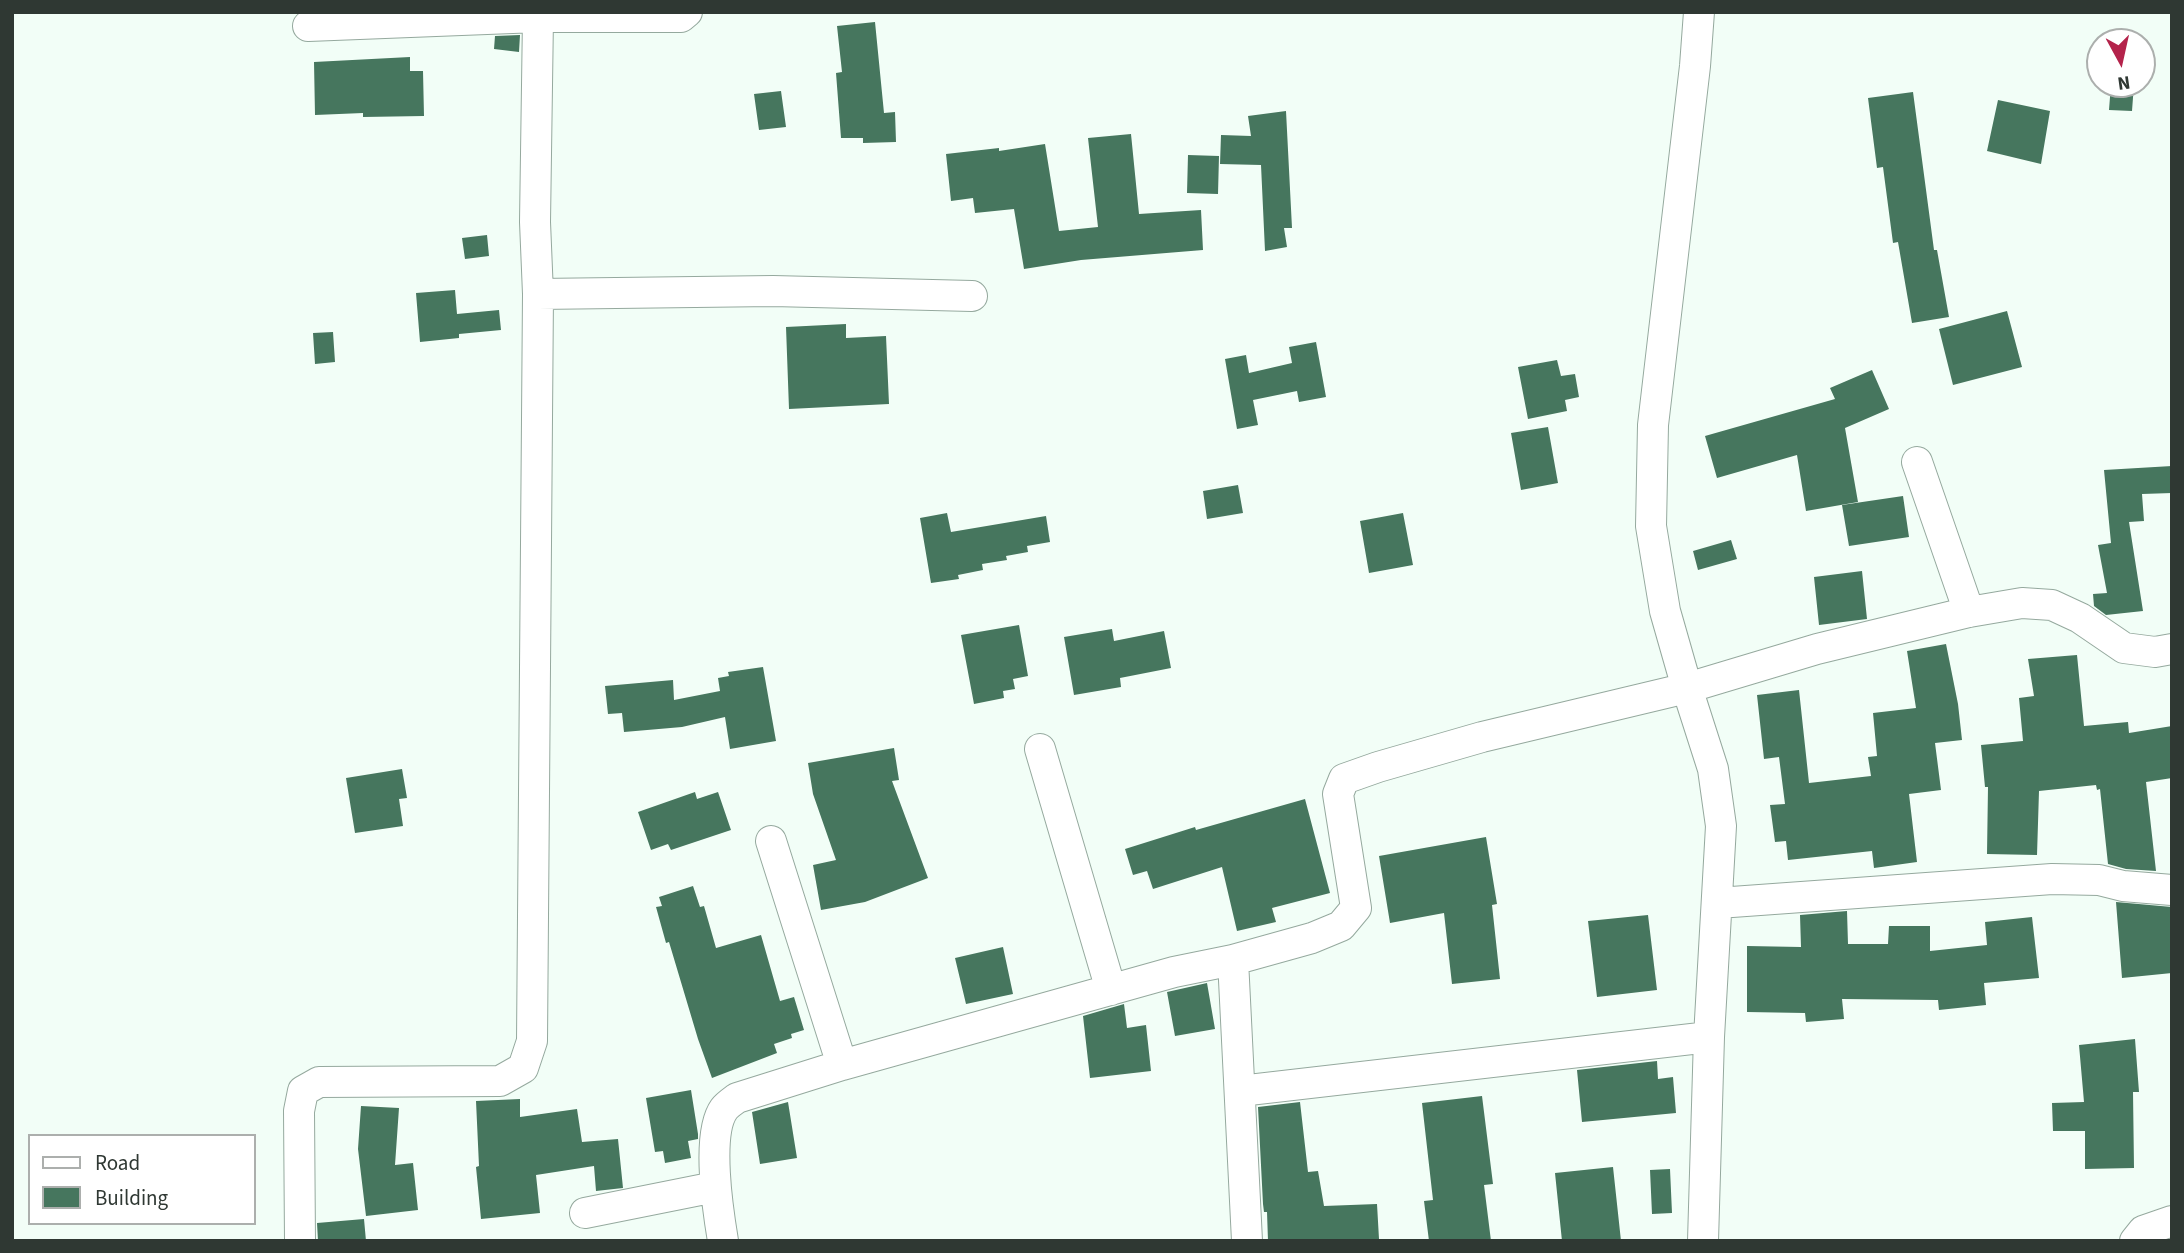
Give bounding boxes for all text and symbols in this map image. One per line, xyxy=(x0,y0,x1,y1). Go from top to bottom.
north arrow xyxy=(2086,28,2156,98)
text: N xyxy=(2116,68,2132,97)
legend xyxy=(28,1134,256,1225)
text: Road xyxy=(95,1148,140,1178)
text: Building xyxy=(95,1183,168,1213)

